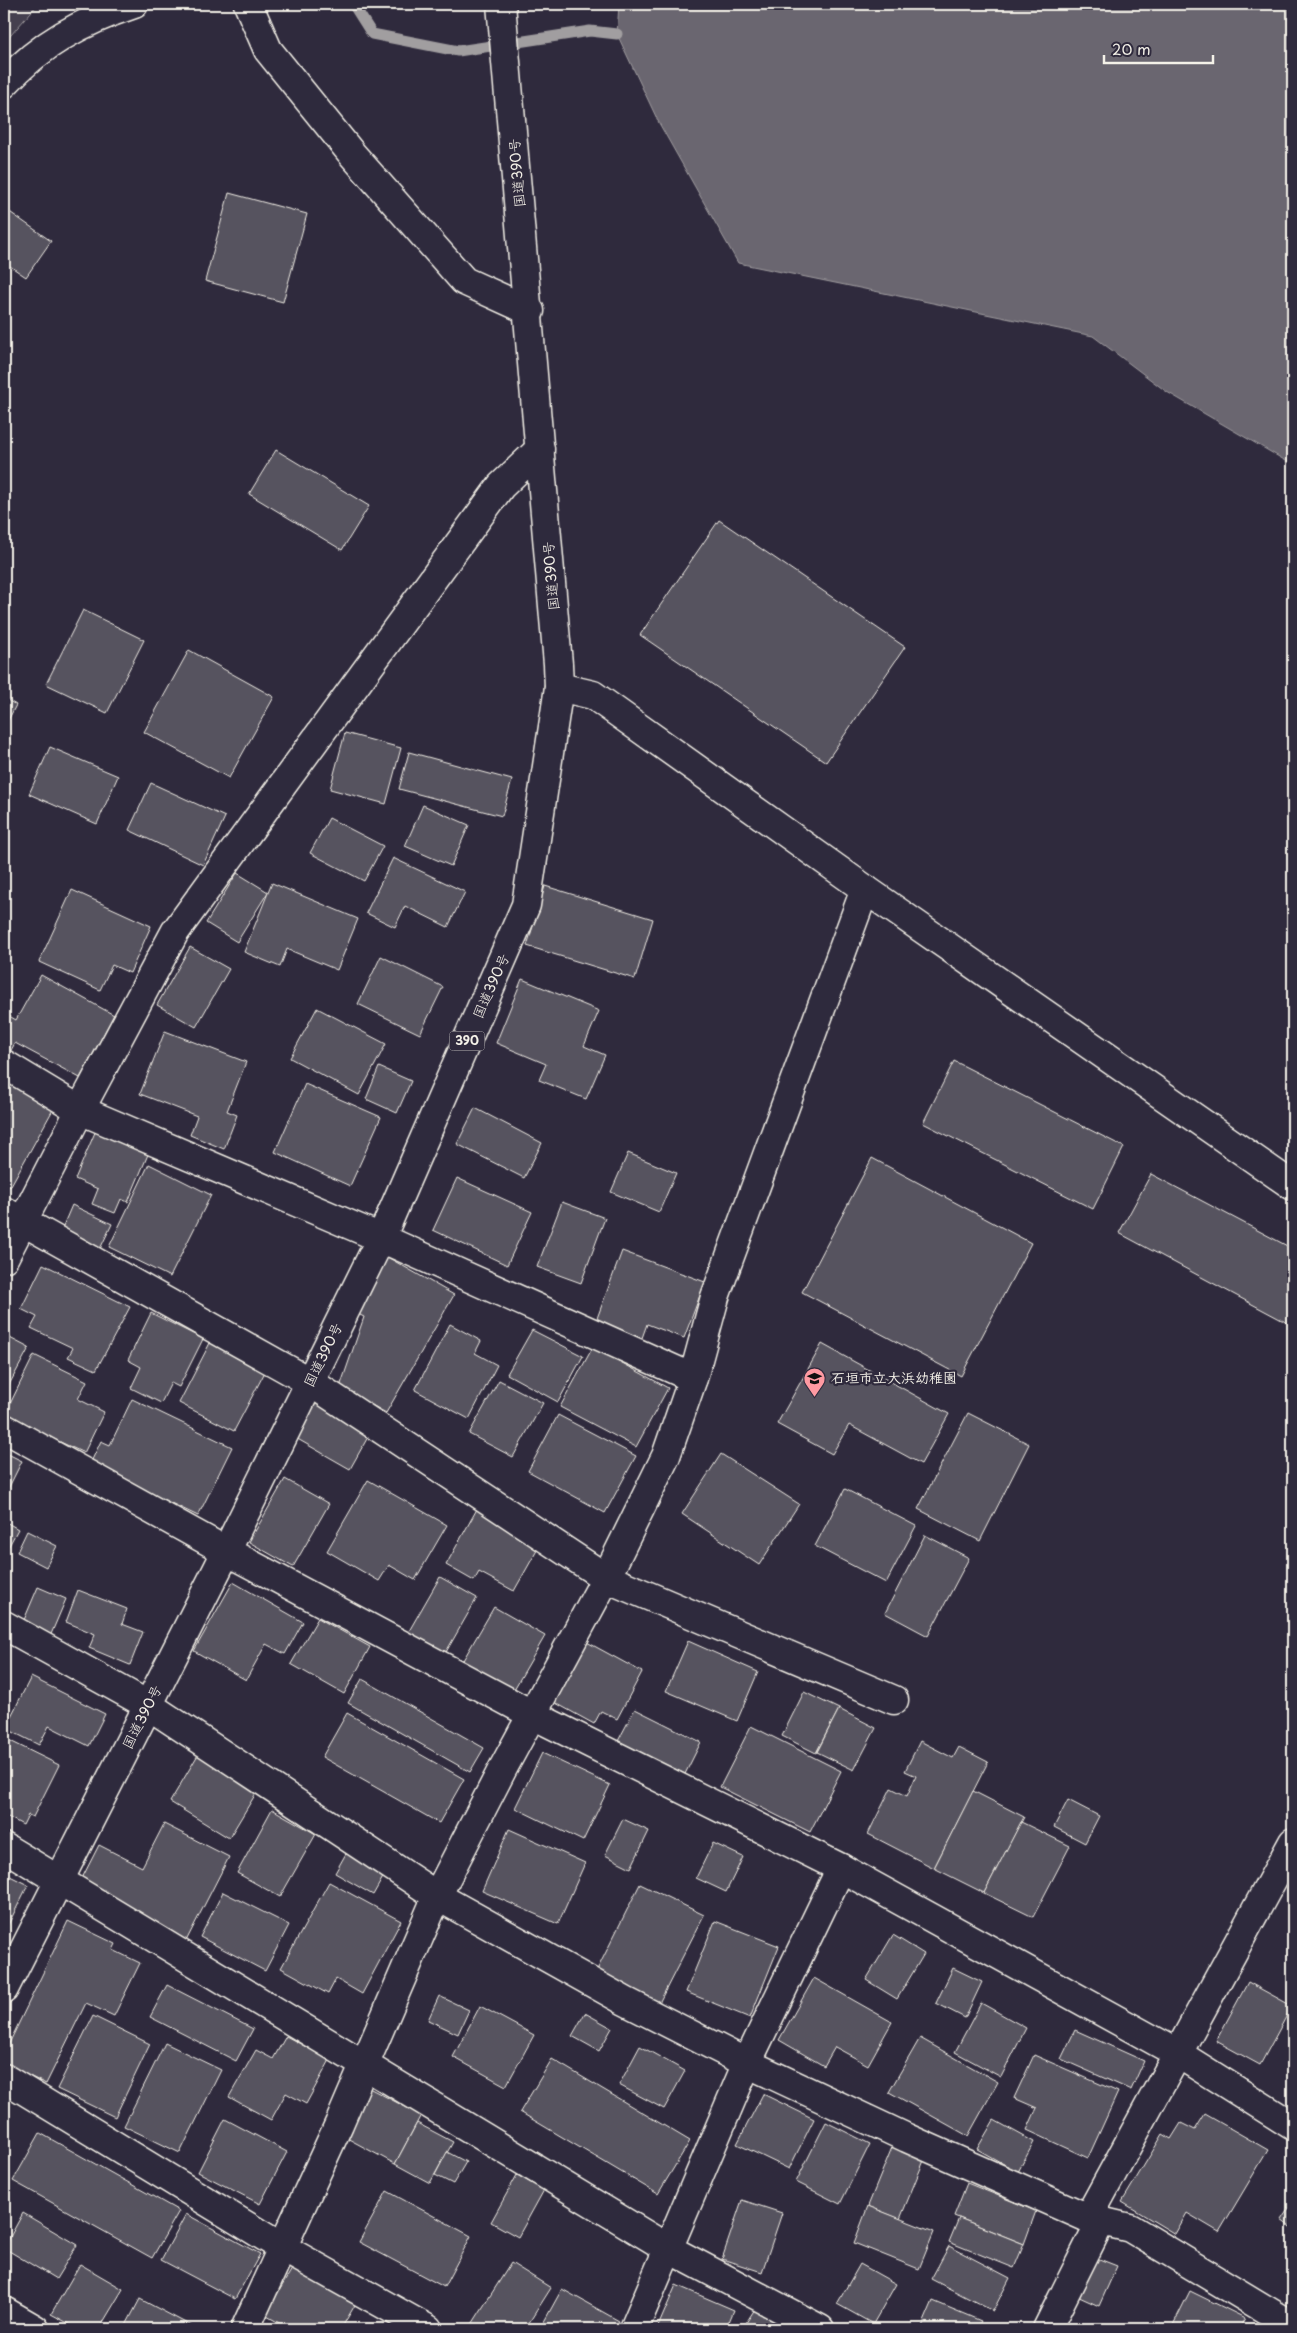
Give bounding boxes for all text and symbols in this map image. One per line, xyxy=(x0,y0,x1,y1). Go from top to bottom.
scale bar xyxy=(1104,32,1213,64)
text: 20 m xyxy=(1112,37,1151,60)
street label: 国道390号 xyxy=(503,138,530,209)
street label: 国道390号 xyxy=(537,541,564,612)
street label: 国道390号 xyxy=(467,950,514,1022)
road number: 390 xyxy=(450,1032,484,1050)
street label: 国道390号 xyxy=(298,1319,347,1391)
school or university icon: 石垣市立大浜幼稚園 xyxy=(803,1366,827,1397)
place label: 石垣市立大浜幼稚園 xyxy=(831,1367,957,1388)
street label: 国道390号 xyxy=(116,1681,167,1752)

